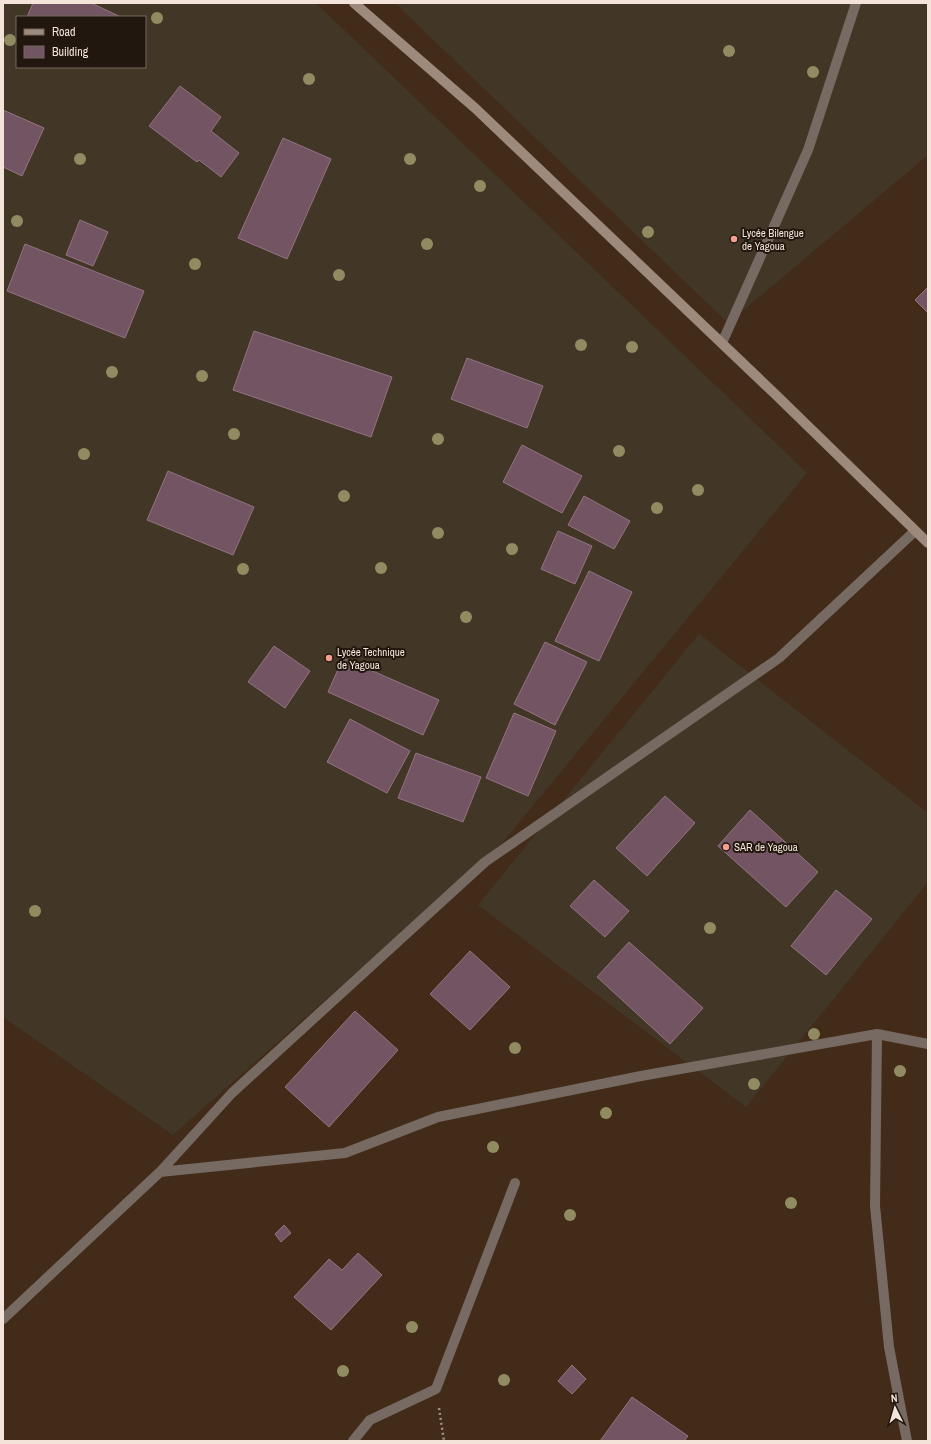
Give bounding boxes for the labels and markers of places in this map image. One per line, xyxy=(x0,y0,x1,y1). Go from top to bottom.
place label: Lycée Bilengue de Yagoua xyxy=(742,226,804,253)
marker: Lycée Bilengue de Yagoua xyxy=(729,234,739,244)
place label: Lycée Technique de Yagoua xyxy=(337,645,405,672)
marker: Lycée Technique de Yagoua xyxy=(324,653,334,663)
place label: SAR de Yagoua xyxy=(734,840,798,854)
marker: SAR de Yagoua xyxy=(721,842,731,852)

